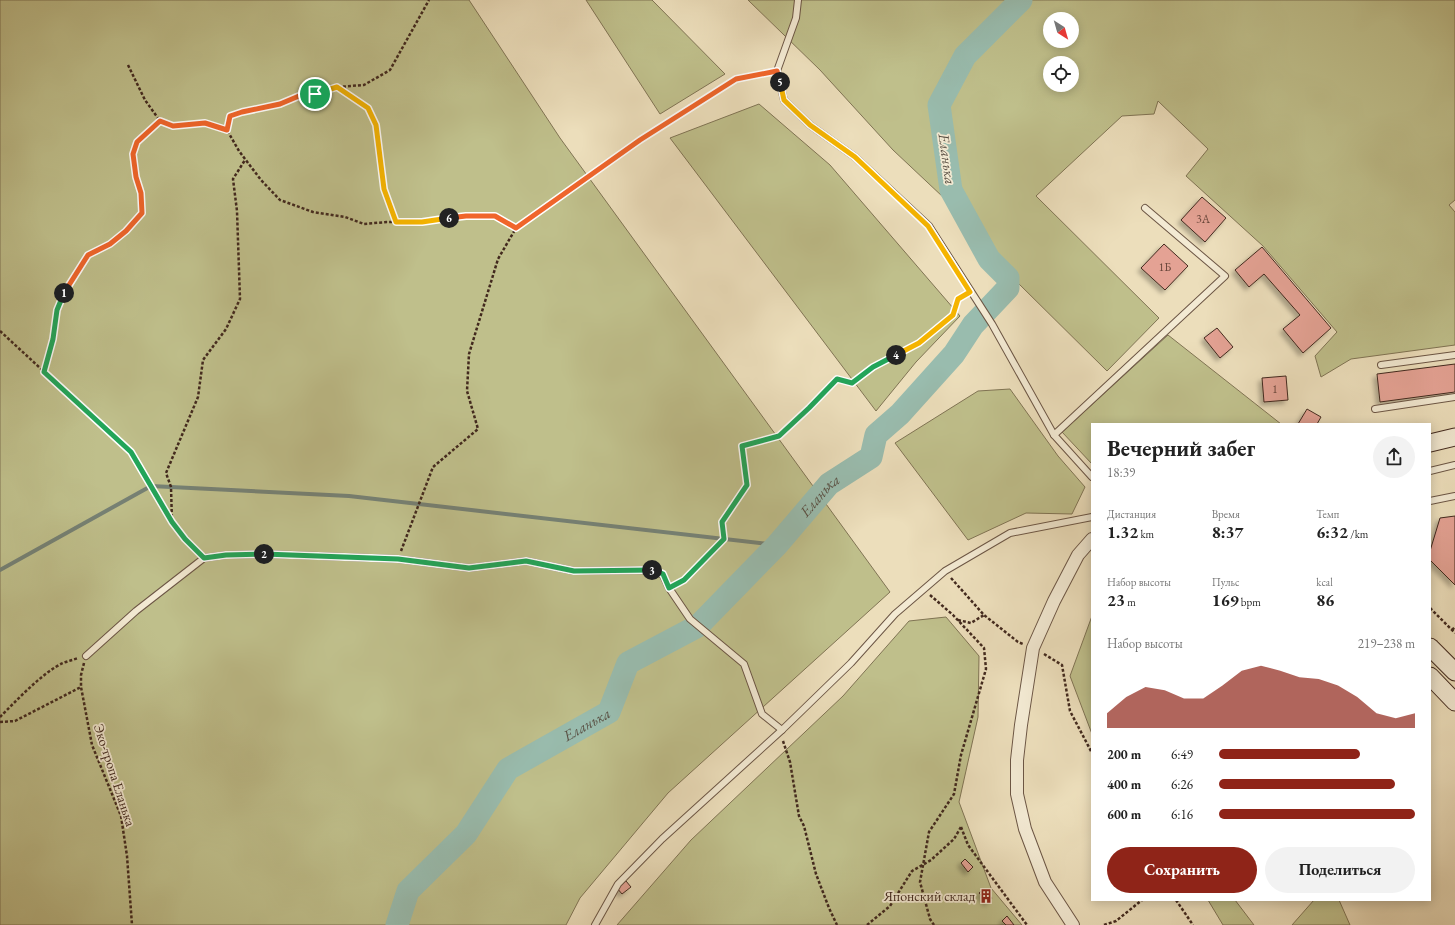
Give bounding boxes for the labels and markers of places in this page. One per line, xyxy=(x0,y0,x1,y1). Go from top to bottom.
pin: 5 xyxy=(770,72,790,92)
pin xyxy=(298,77,332,111)
pin: 6 xyxy=(439,208,459,228)
pin: 1 xyxy=(54,283,74,303)
pin: 4 xyxy=(886,345,906,365)
pin: 2 xyxy=(254,544,274,564)
pin: 3 xyxy=(642,560,662,580)
place label: Японский склад xyxy=(883,887,976,905)
building icon: Японский склад xyxy=(978,888,994,904)

